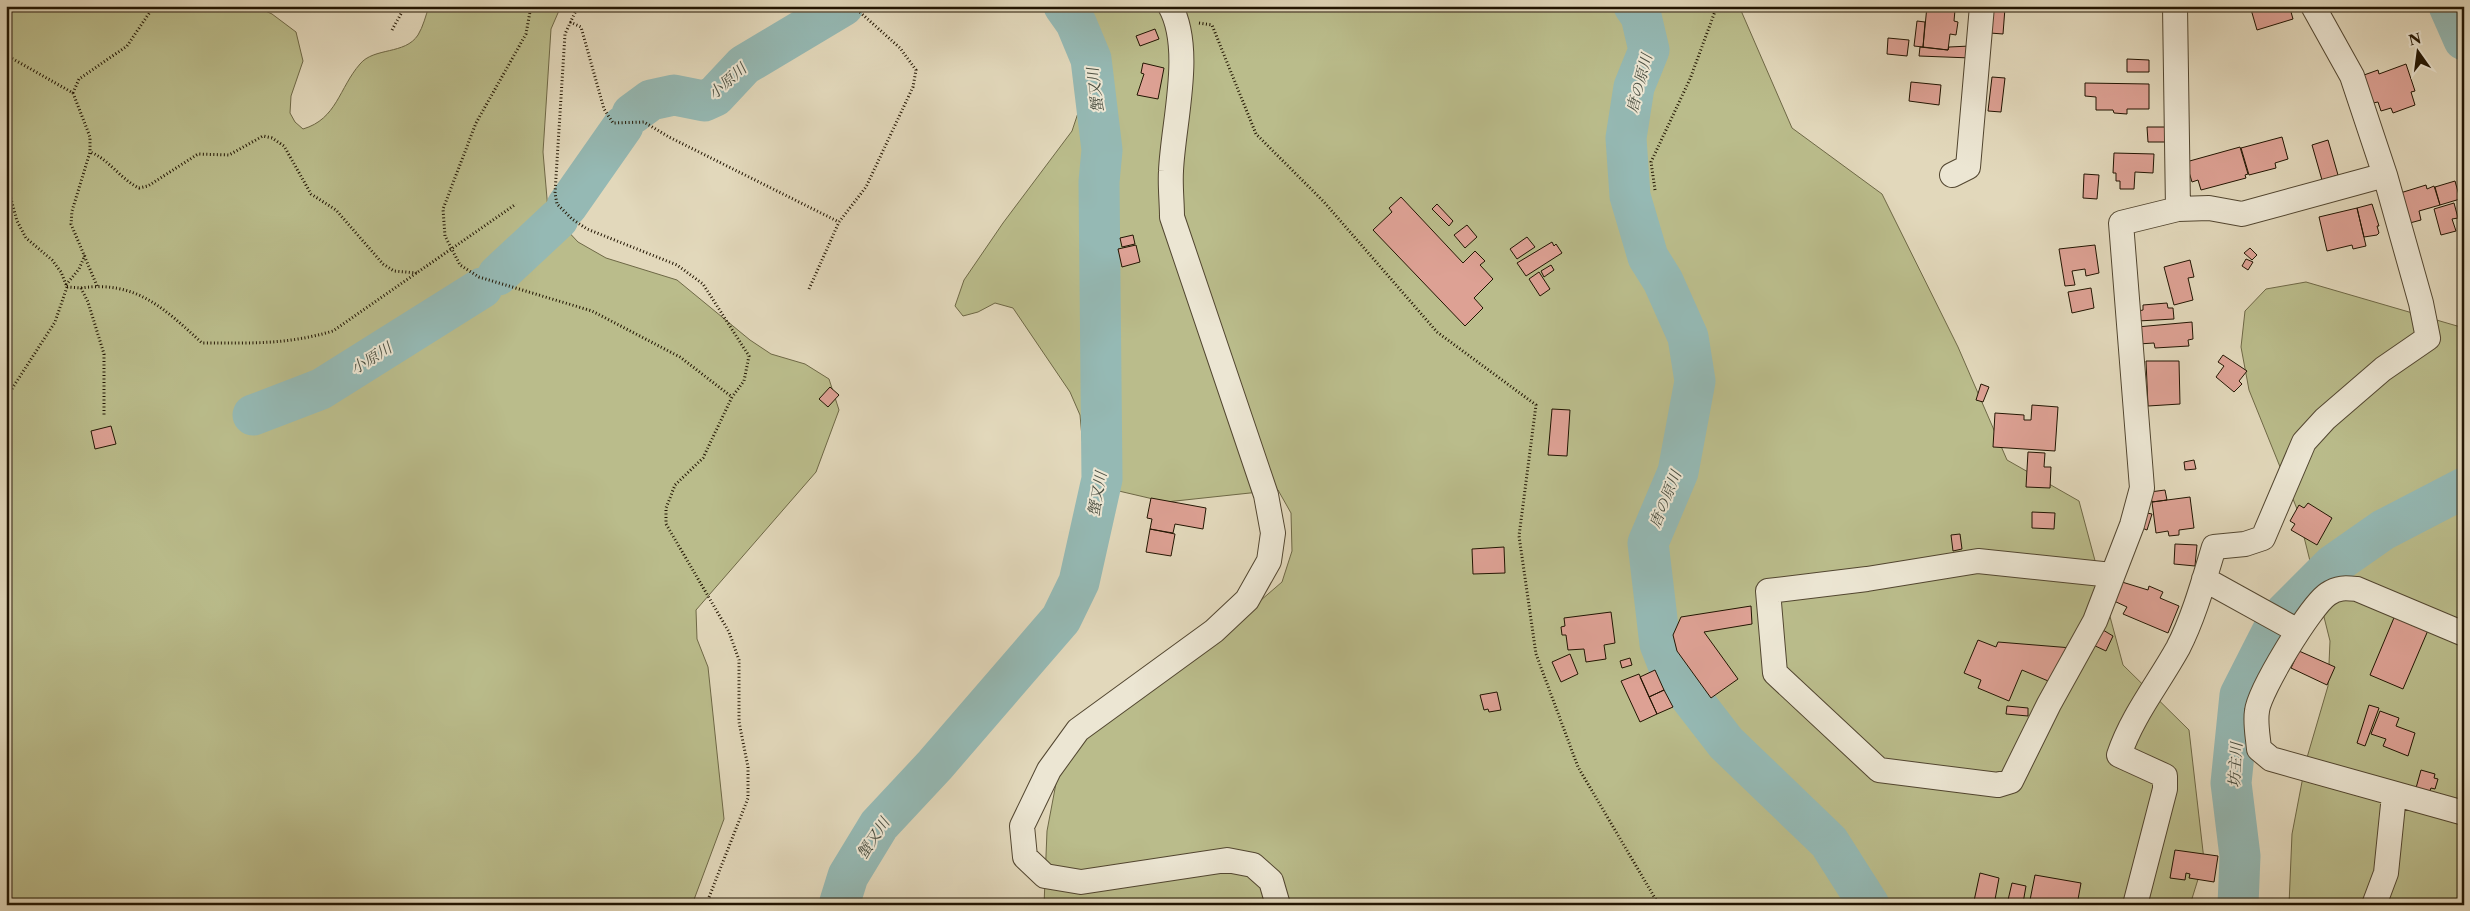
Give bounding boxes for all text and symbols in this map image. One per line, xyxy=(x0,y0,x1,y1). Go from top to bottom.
north arrow xyxy=(2392,28,2442,78)
text: N xyxy=(2407,29,2423,50)
water label: 唐の原川 xyxy=(1622,50,1656,114)
water label: 小原川 xyxy=(704,58,752,103)
water label: 蟹又川 xyxy=(1083,65,1107,113)
water label: 小原川 xyxy=(347,337,397,378)
water label: 唐の原川 xyxy=(1645,466,1686,530)
water label: 蟹又川 xyxy=(1084,468,1111,518)
water label: 坊主川 xyxy=(2224,740,2246,788)
water label: 蟹又川 xyxy=(853,812,895,862)

